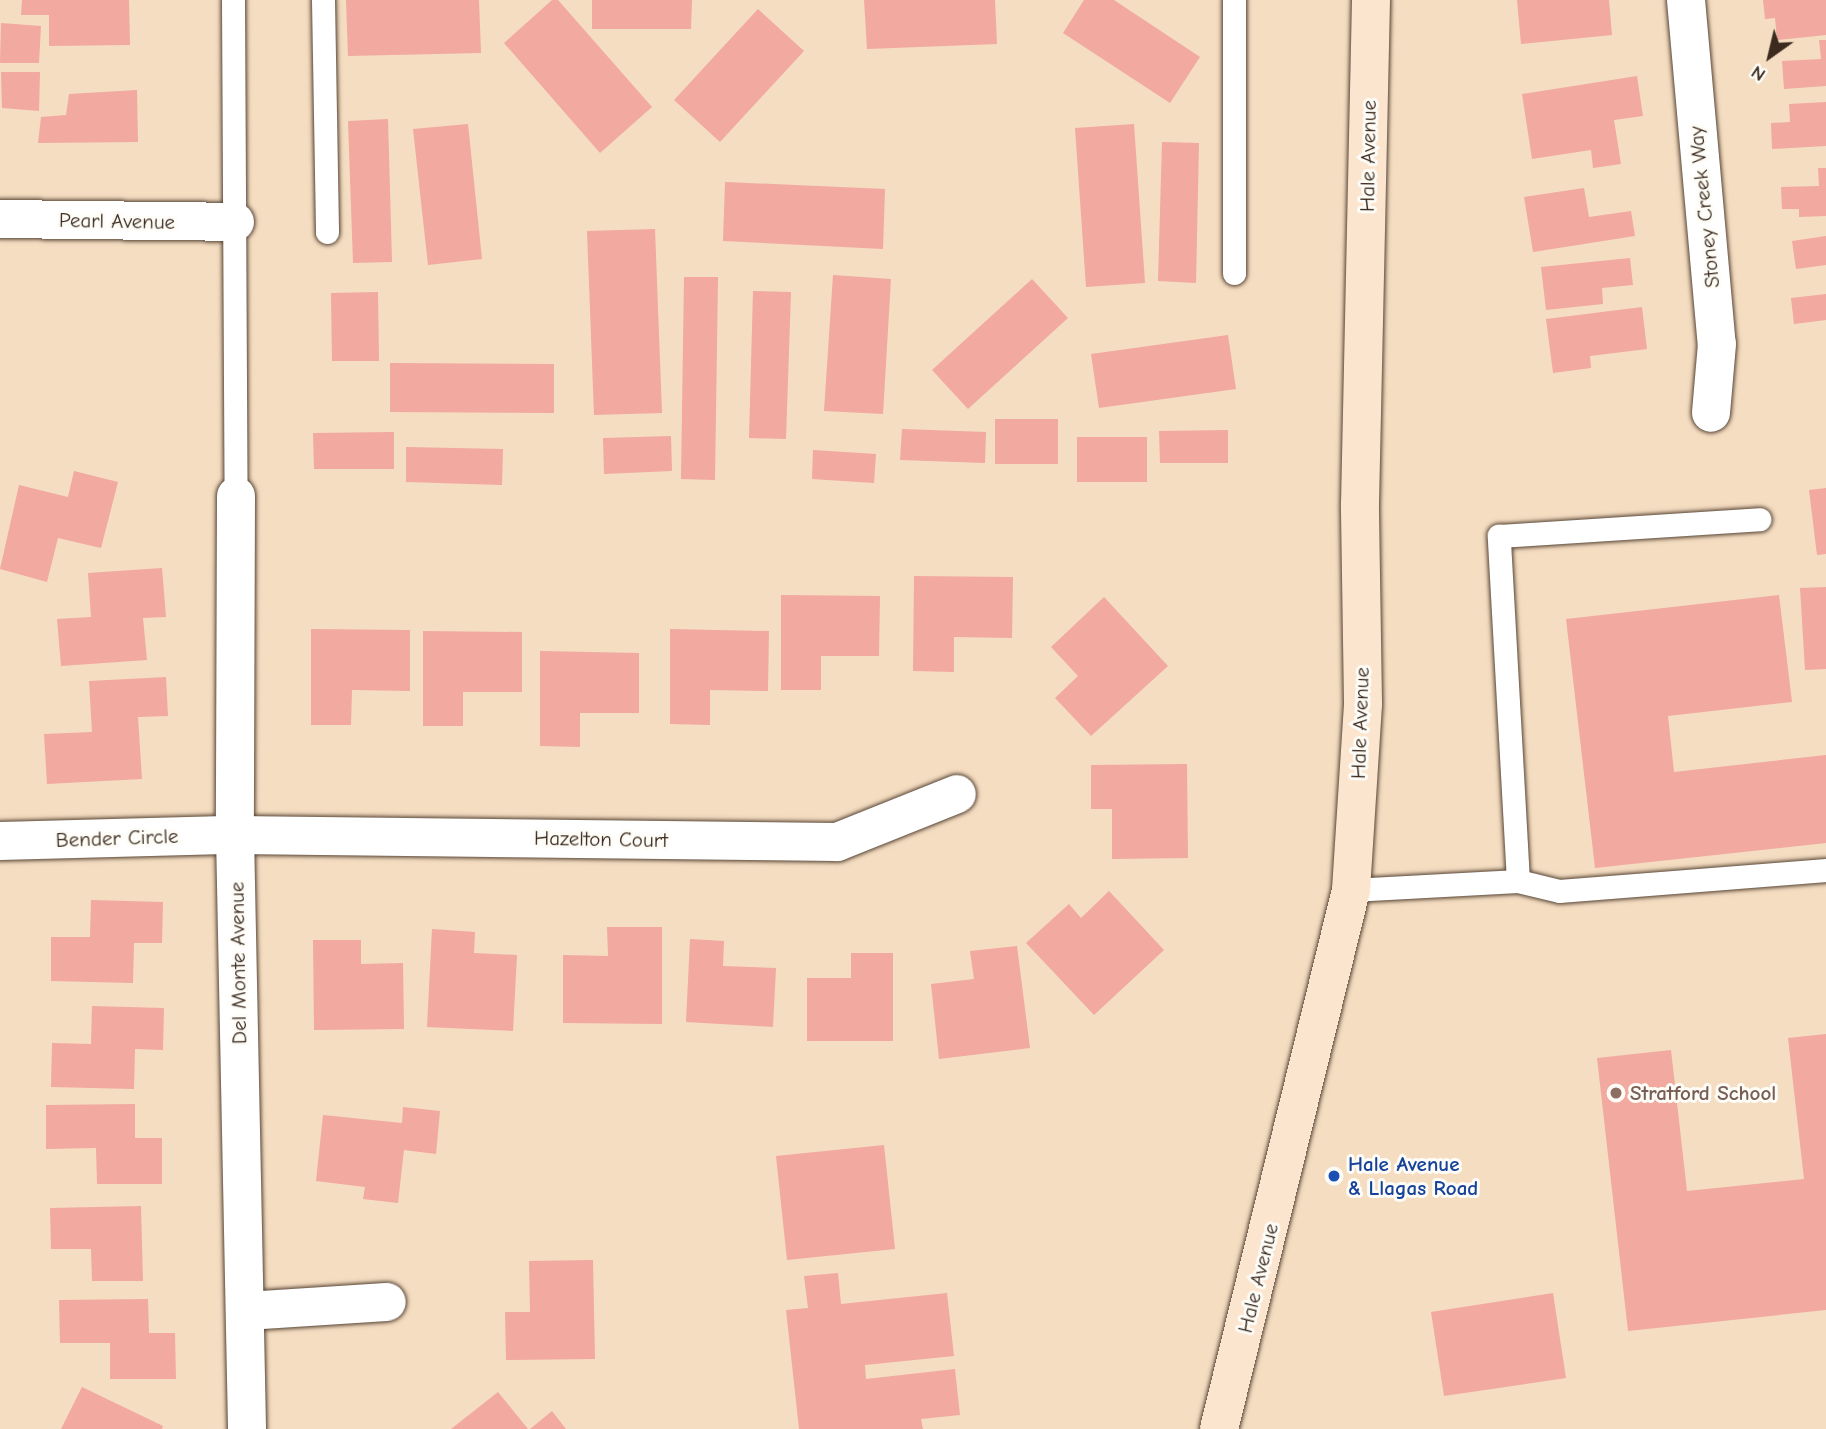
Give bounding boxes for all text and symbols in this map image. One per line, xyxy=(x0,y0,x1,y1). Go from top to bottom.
north arrow xyxy=(1735,21,1805,91)
text: N xyxy=(1747,61,1770,86)
street label: Hale Avenue xyxy=(1354,100,1382,212)
street label: Stoney Creek Way xyxy=(1683,125,1725,289)
street label: Pearl Avenue xyxy=(59,207,175,235)
street label: Hale Avenue xyxy=(1345,667,1375,779)
street label: Bender Circle xyxy=(55,823,179,853)
street label: Hazelton Court xyxy=(534,825,668,853)
street label: Del Monte Avenue xyxy=(224,882,252,1044)
place label: Stratford School xyxy=(1630,1080,1776,1106)
marker: Stratford School xyxy=(1608,1085,1624,1101)
place label: Hale Avenue & Llagas Road xyxy=(1348,1151,1478,1201)
marker: Hale Avenue & Llagas Road xyxy=(1326,1168,1342,1184)
street label: Hale Avenue xyxy=(1232,1221,1284,1335)

